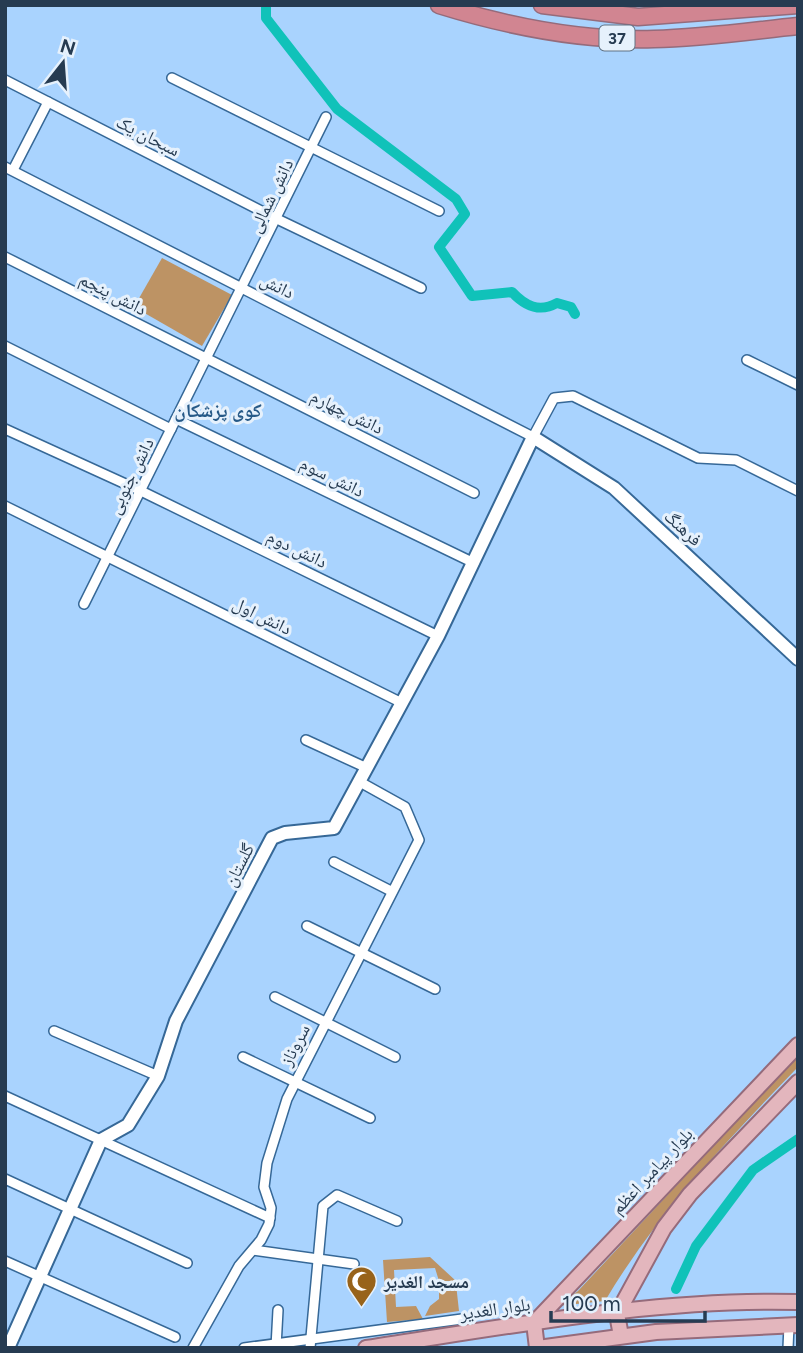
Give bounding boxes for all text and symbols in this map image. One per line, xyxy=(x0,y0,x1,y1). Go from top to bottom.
road number: 37 xyxy=(600,26,634,50)
north arrow xyxy=(28,28,98,98)
text: N xyxy=(57,34,78,60)
street label: سبحان یک xyxy=(112,111,184,161)
street label: دانش شمالی xyxy=(244,155,298,237)
street label: دانش پنجم xyxy=(75,268,150,321)
street label: دانش xyxy=(256,268,298,304)
street label: دانش چهارم xyxy=(307,385,387,440)
district label: کوی پزشکان xyxy=(174,399,262,422)
street label: دانش جنوبی xyxy=(103,434,159,518)
street label: دانش سوم xyxy=(296,452,368,503)
street label: فرهنگ xyxy=(660,505,706,551)
street label: دانش دوم xyxy=(263,525,331,574)
street label: دانش اول xyxy=(229,592,295,640)
street label: گلستان xyxy=(219,839,259,890)
street label: سروناز xyxy=(275,1020,315,1070)
street label: بلوار پیامبر اعظم xyxy=(606,1123,698,1219)
mosque icon: مسجد الغدیر xyxy=(344,1265,378,1309)
place label: مسجد الغدیر xyxy=(383,1271,469,1293)
scale bar xyxy=(551,1280,705,1324)
text: 100 m xyxy=(562,1291,621,1316)
street label: بلوار الغدیر xyxy=(457,1293,532,1325)

